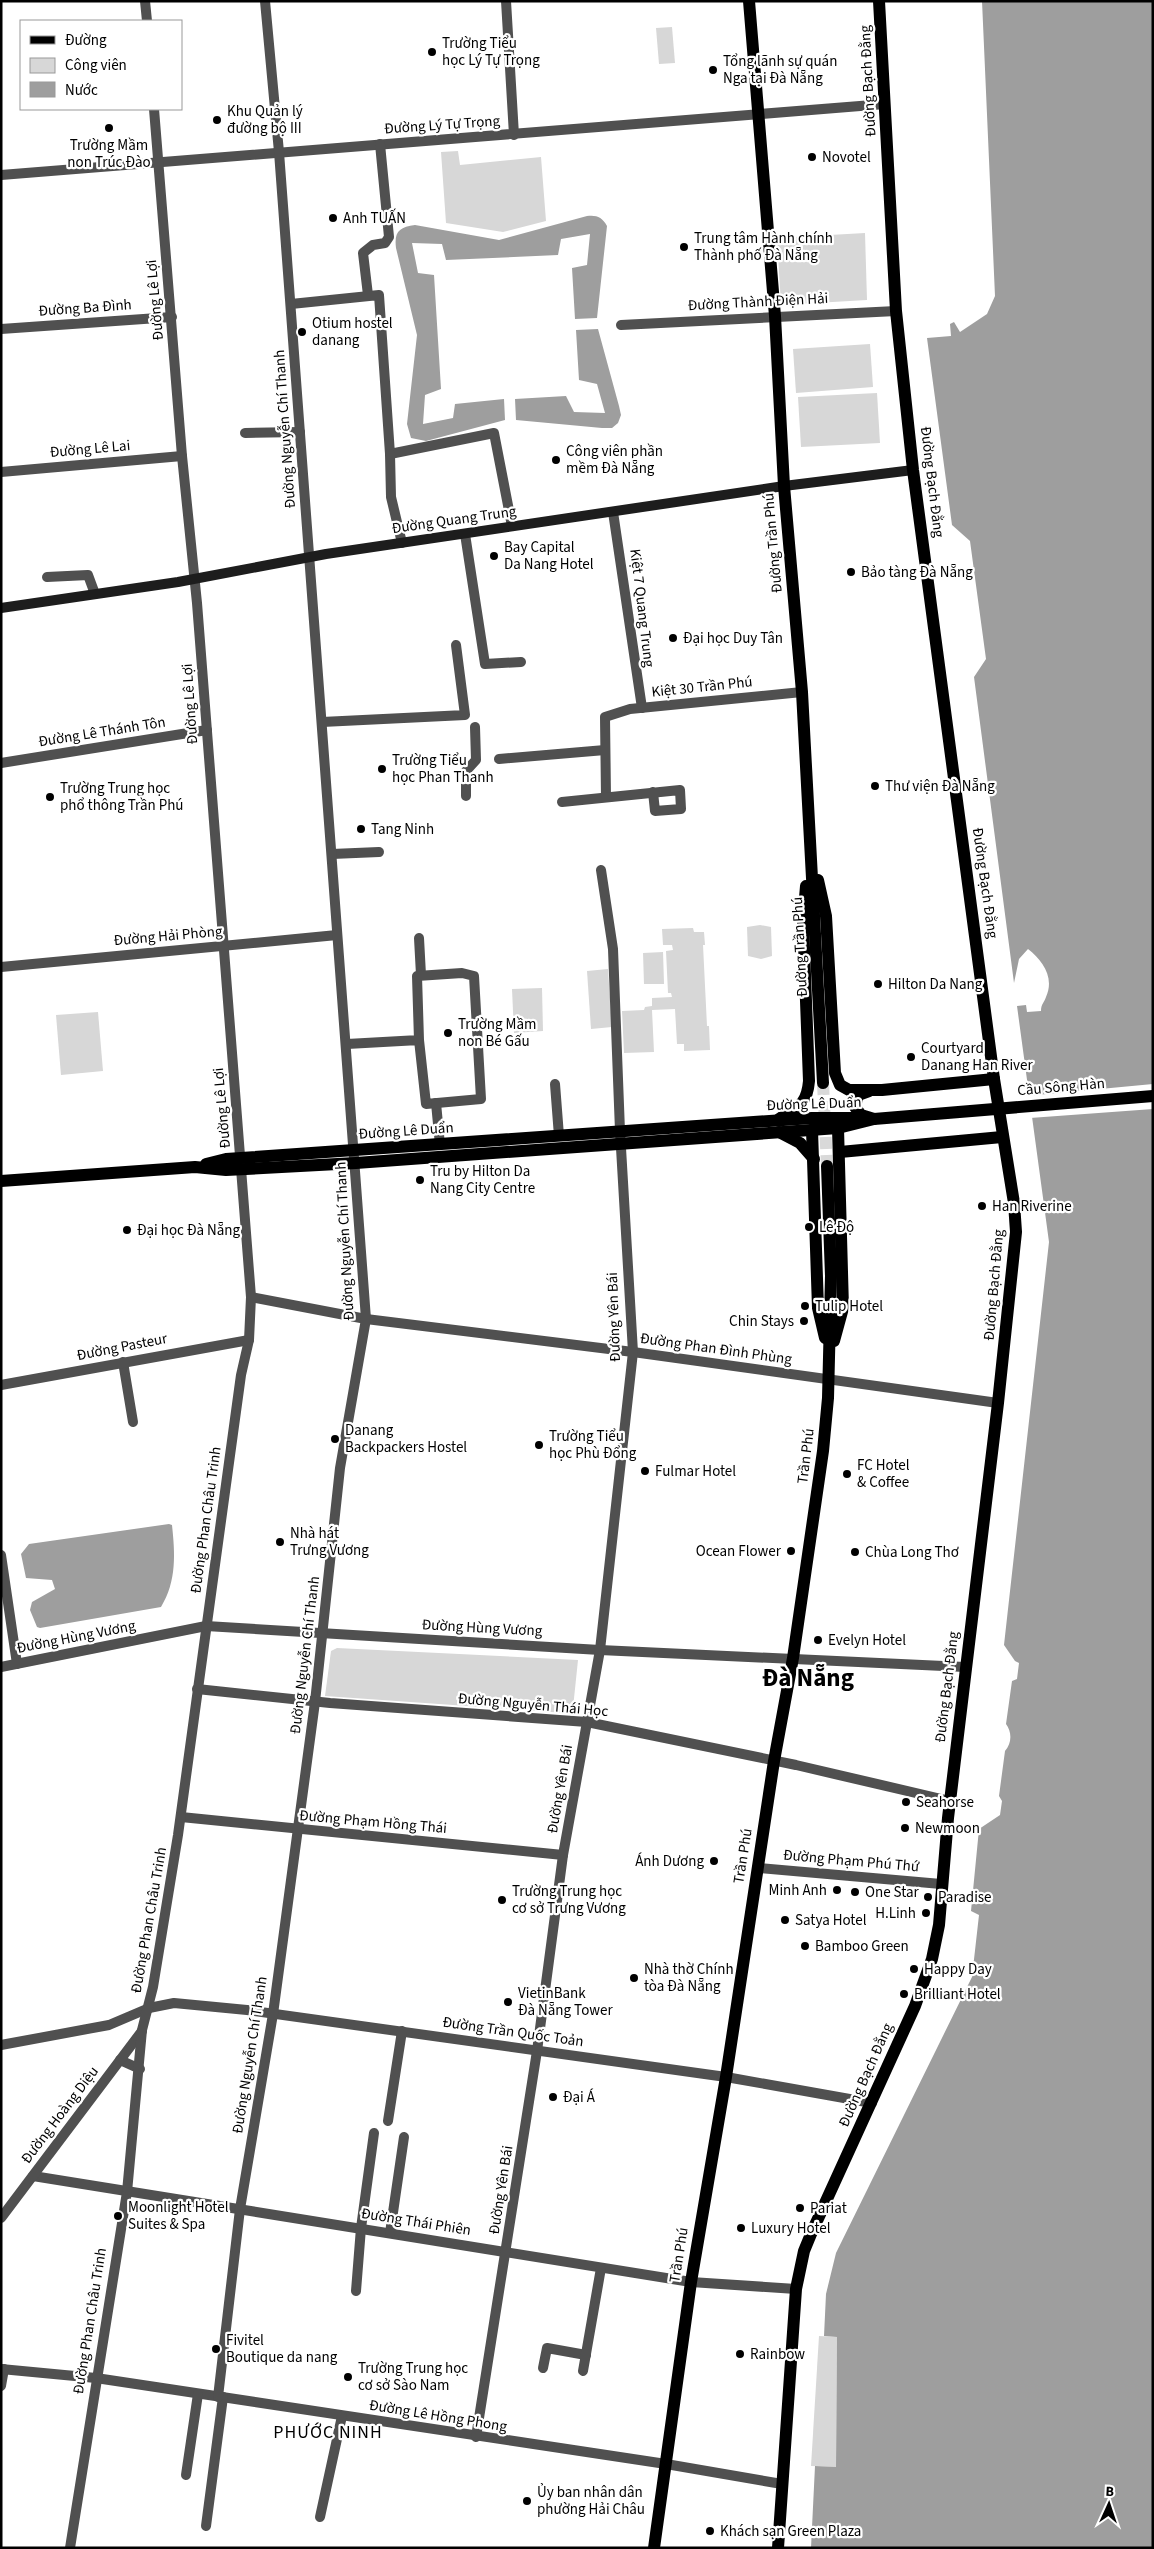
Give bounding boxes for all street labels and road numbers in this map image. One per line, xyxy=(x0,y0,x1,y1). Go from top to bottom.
street label: Đường Bạch Đằng xyxy=(855,24,881,137)
street label: Đường Lý Tự Trọng xyxy=(383,110,501,140)
street label: Đường Lê Lợi xyxy=(141,259,169,341)
street label: Đường Thành Điện Hải xyxy=(687,288,829,316)
street label: Đường Ba Đình xyxy=(38,294,132,322)
street label: Đường Nguyễn Chí Thanh xyxy=(269,349,301,509)
street label: Đường Bạch Đằng xyxy=(915,425,949,539)
street label: Đường Lê Lai xyxy=(49,435,131,463)
street label: Đường Trần Phú xyxy=(758,492,788,594)
street label: Đường Quang Trung xyxy=(390,501,518,539)
street label: Kiệt 7 Quang Trung xyxy=(624,548,660,669)
street label: Đường Lê Lợi xyxy=(177,663,203,745)
street label: Kiệt 30 Trần Phú xyxy=(650,671,754,703)
street label: Đường Lê Thánh Tôn xyxy=(37,712,167,752)
street label: Đường Bạch Đằng xyxy=(967,826,1003,940)
street label: Đường Trần Phú xyxy=(787,896,813,998)
street label: Đường Hải Phòng xyxy=(113,921,224,951)
street label: Đường Lê Lợi xyxy=(208,1067,236,1149)
street label: Cầu Sông Hàn xyxy=(1016,1073,1106,1101)
street label: Đường Lê Duẩn xyxy=(766,1092,862,1116)
street label: Đường Lê Duẩn xyxy=(358,1117,454,1145)
street label: Đường Nguyễn Chí Thanh xyxy=(330,1161,360,1321)
street label: Đường Bạch Đằng xyxy=(979,1228,1009,1342)
street label: Đường Yên Bái xyxy=(602,1272,626,1362)
street label: Đường Pasteur xyxy=(75,1328,170,1366)
street label: Đường Phan Đình Phùng xyxy=(639,1328,794,1370)
street label: Trần Phú xyxy=(792,1427,820,1485)
street label: Đường Phan Châu Trinh xyxy=(185,1445,227,1595)
street label: Đường Nguyễn Chí Thanh xyxy=(285,1575,325,1735)
street label: Đường Hùng Vương xyxy=(421,1614,543,1642)
street label: Đường Hùng Vương xyxy=(15,1615,138,1659)
street label: Đường Bạch Đằng xyxy=(930,1630,964,1744)
street label: Đường Nguyễn Thái Học xyxy=(457,1688,609,1722)
street label: Đường Yên Bái xyxy=(542,1743,578,1835)
street label: Đường Phạm Hồng Thái xyxy=(298,1805,448,1839)
street label: Trần Phú xyxy=(728,1827,758,1885)
street label: Đường Phan Châu Trinh xyxy=(126,1845,172,1995)
street label: Đường Phạm Phú Thứ xyxy=(782,1845,921,1877)
street label: Đường Nguyễn Chí Thanh xyxy=(227,1975,273,2135)
street label: Đường Trần Quốc Toản xyxy=(441,2012,585,2052)
street label: Đường Bạch Đằng xyxy=(834,2019,899,2130)
street label: Đường Hoàng Diệu xyxy=(16,2062,104,2168)
street label: Đường Yên Bái xyxy=(484,2144,518,2236)
street label: Đường Thái Phiên xyxy=(360,2203,472,2241)
street label: Trần Phú xyxy=(664,2226,694,2284)
street label: Đường Phan Châu Trinh xyxy=(68,2246,112,2396)
street label: Đường Lê Hồng Phong xyxy=(368,2395,509,2437)

